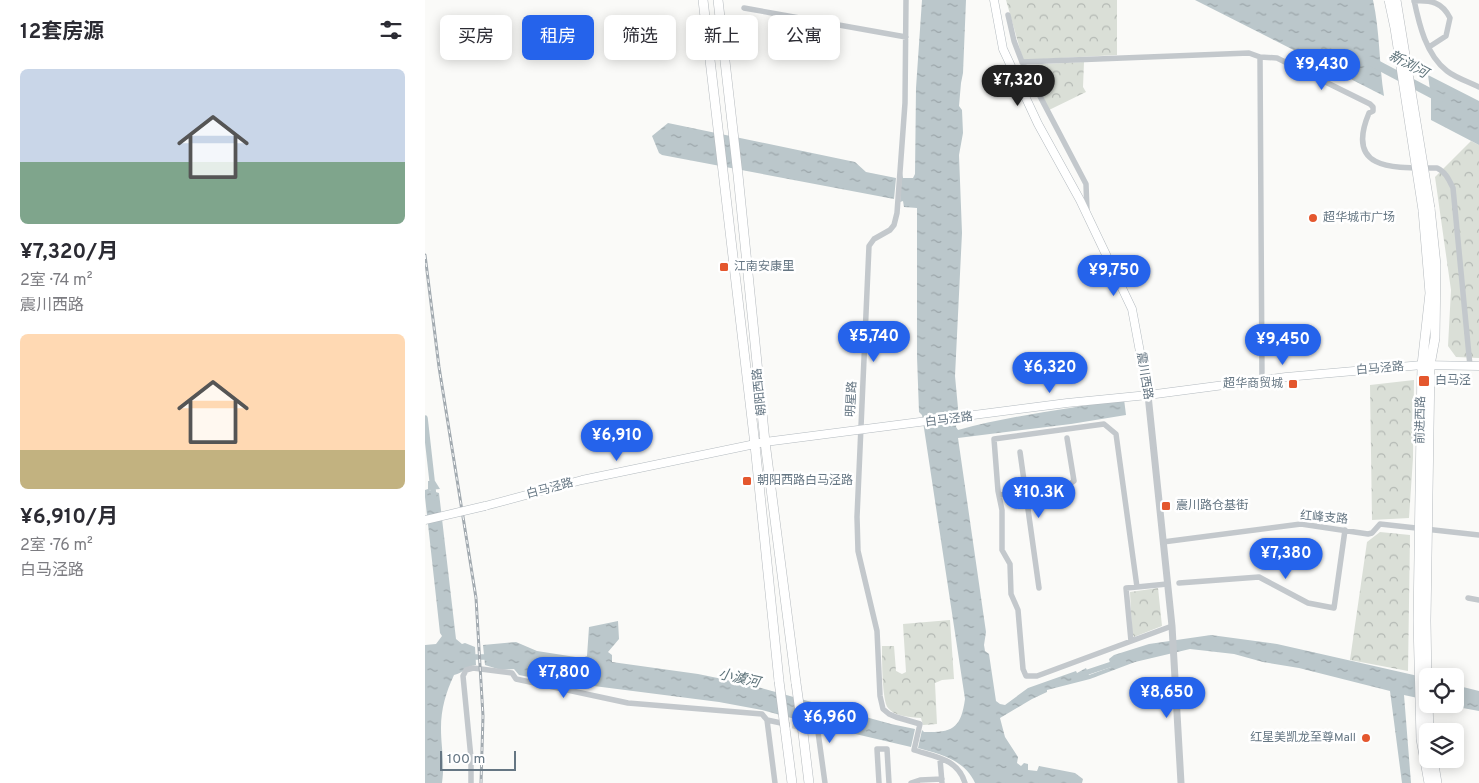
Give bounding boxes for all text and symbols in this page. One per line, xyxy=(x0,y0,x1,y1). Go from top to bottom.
chip: 买房 xyxy=(440,15,512,60)
chip: 租房 xyxy=(522,15,594,60)
chip: 筛选 xyxy=(604,15,676,60)
chip: 新上 xyxy=(686,15,758,60)
chip: 公寓 xyxy=(768,15,840,60)
icon: filters xyxy=(377,16,405,44)
text: 12套房源 xyxy=(20,19,104,46)
pin: ¥9,430 xyxy=(1281,48,1363,91)
water label: 新浏河 xyxy=(1385,48,1433,84)
text: ¥9,430 xyxy=(1295,55,1349,75)
pin: ¥7,320 xyxy=(977,64,1059,107)
text: ¥7,320 xyxy=(993,71,1043,91)
icon: home xyxy=(168,102,258,192)
place label: 超华城市广场 xyxy=(1323,210,1395,226)
marker: 超华城市广场 xyxy=(1307,212,1319,224)
text: ¥7,320/月 xyxy=(20,239,118,266)
pin: ¥9,750 xyxy=(1073,254,1155,297)
place label: 江南安康里 xyxy=(734,259,794,275)
marker: 江南安康里 xyxy=(718,261,730,273)
text: ¥9,750 xyxy=(1088,261,1140,281)
text: 2室 · 74 m² xyxy=(20,271,92,291)
text: 震川西路 xyxy=(20,296,84,316)
pin: ¥5,740 xyxy=(833,320,915,363)
pin: ¥9,450 xyxy=(1242,324,1324,366)
text: ¥5,740 xyxy=(849,327,899,347)
text: ¥9,450 xyxy=(1256,330,1310,350)
street label: 震川西路 xyxy=(1132,351,1156,401)
pin: ¥6,320 xyxy=(1009,352,1091,394)
text: ¥6,320 xyxy=(1023,358,1077,378)
street label: 白马泾路 xyxy=(1355,359,1405,379)
icon: home xyxy=(168,367,258,457)
street label: 朝阳西路 xyxy=(750,367,770,417)
place label: 白马泾 xyxy=(1435,373,1471,389)
marker: 白马泾 xyxy=(1417,374,1431,388)
place label: 超华商贸城 xyxy=(1223,376,1283,392)
marker: 超华商贸城 xyxy=(1287,378,1299,390)
street label: 明星路 xyxy=(843,381,861,417)
street label: 前进西路 xyxy=(1413,396,1429,444)
street label: 白马泾路 xyxy=(924,409,974,431)
pin: ¥6,910 xyxy=(576,420,658,462)
text: ¥6,910 xyxy=(592,426,642,446)
place label: 朝阳西路白马泾路 xyxy=(757,473,853,489)
street label: 白马泾路 xyxy=(525,475,575,503)
marker: 朝阳西路白马泾路 xyxy=(741,475,753,487)
pin: ¥10.3K xyxy=(998,476,1080,519)
text: ¥10.3K xyxy=(1013,483,1065,503)
place label: 震川路仓基街 xyxy=(1176,498,1248,514)
marker: 震川路仓基街 xyxy=(1160,500,1172,512)
text: ¥6,910/月 xyxy=(20,504,118,531)
street label: 红峰支路 xyxy=(1299,508,1349,528)
text: 2室 · 76 m² xyxy=(20,536,93,556)
pin: ¥7,380 xyxy=(1245,538,1327,580)
text: ¥7,380 xyxy=(1261,544,1311,564)
text: 白马泾路 xyxy=(20,561,84,581)
pin: ¥7,800 xyxy=(523,656,605,699)
text: ¥7,800 xyxy=(538,663,590,683)
water label: 小澞河 xyxy=(717,666,764,693)
map controls xyxy=(1419,668,1464,768)
button: locate xyxy=(1419,668,1464,713)
pin: ¥8,650 xyxy=(1126,676,1208,719)
text: ¥8,650 xyxy=(1140,683,1194,703)
pin: ¥6,960 xyxy=(789,702,871,744)
text: ¥6,960 xyxy=(803,708,857,728)
button: layers xyxy=(1419,723,1464,768)
place label: 红星美凯龙至尊Mall xyxy=(1250,730,1356,746)
marker: 红星美凯龙至尊Mall xyxy=(1360,732,1372,744)
scale bar xyxy=(440,748,516,771)
text: 100 m xyxy=(447,751,485,768)

